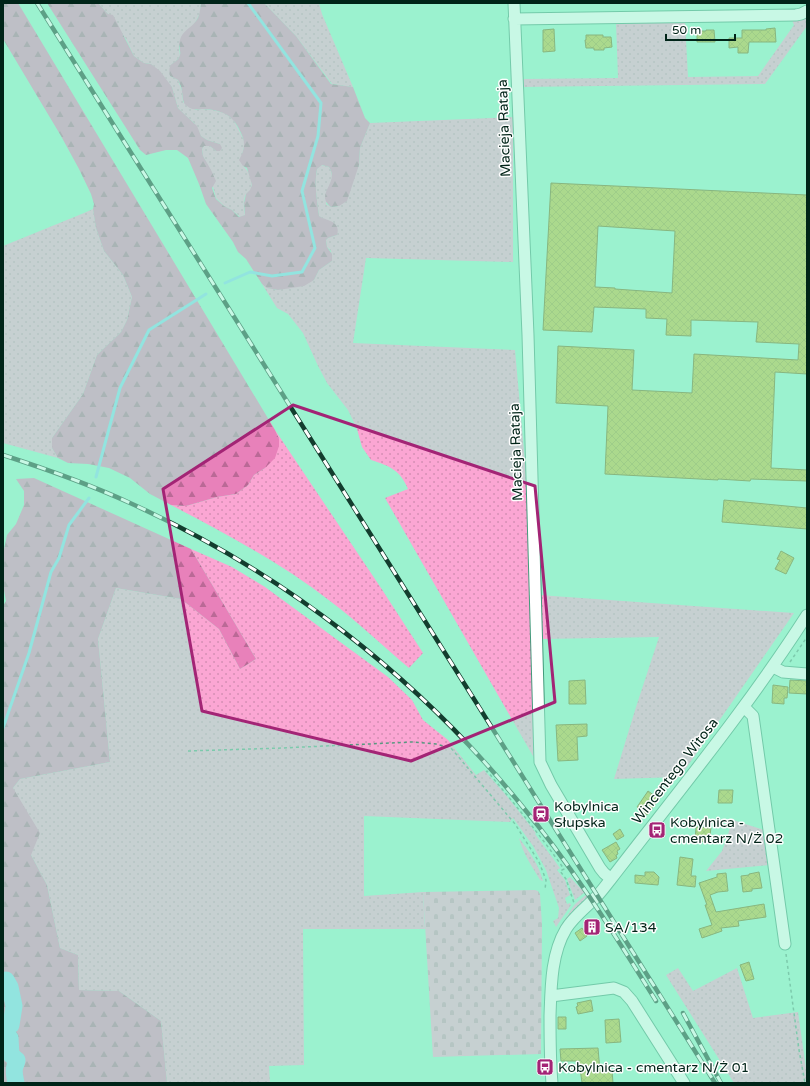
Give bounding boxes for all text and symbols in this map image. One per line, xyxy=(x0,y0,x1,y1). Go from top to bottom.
scale bar xyxy=(666,16,735,42)
text: 50 m xyxy=(672,23,701,37)
street label: Macieja Rataja xyxy=(494,79,514,177)
street label: Macieja Rataja xyxy=(506,403,526,501)
street label: Wincentego Witosa xyxy=(628,715,722,827)
place label: Kobylnica Słupska xyxy=(554,798,619,831)
station icon: Kobylnica Słupska xyxy=(531,804,551,824)
place label: Kobylnica - cmentarz N/Ż 02 xyxy=(670,814,783,847)
bus stop icon: Kobylnica - cmentarz N/Ż 02 xyxy=(647,820,667,840)
building icon: SA/134 xyxy=(582,917,602,937)
place label: SA/134 xyxy=(605,919,657,936)
bus stop icon: Kobylnica - cmentarz N/Ż 01 xyxy=(535,1057,555,1077)
place label: Kobylnica - cmentarz N/Ż 01 xyxy=(558,1059,749,1076)

